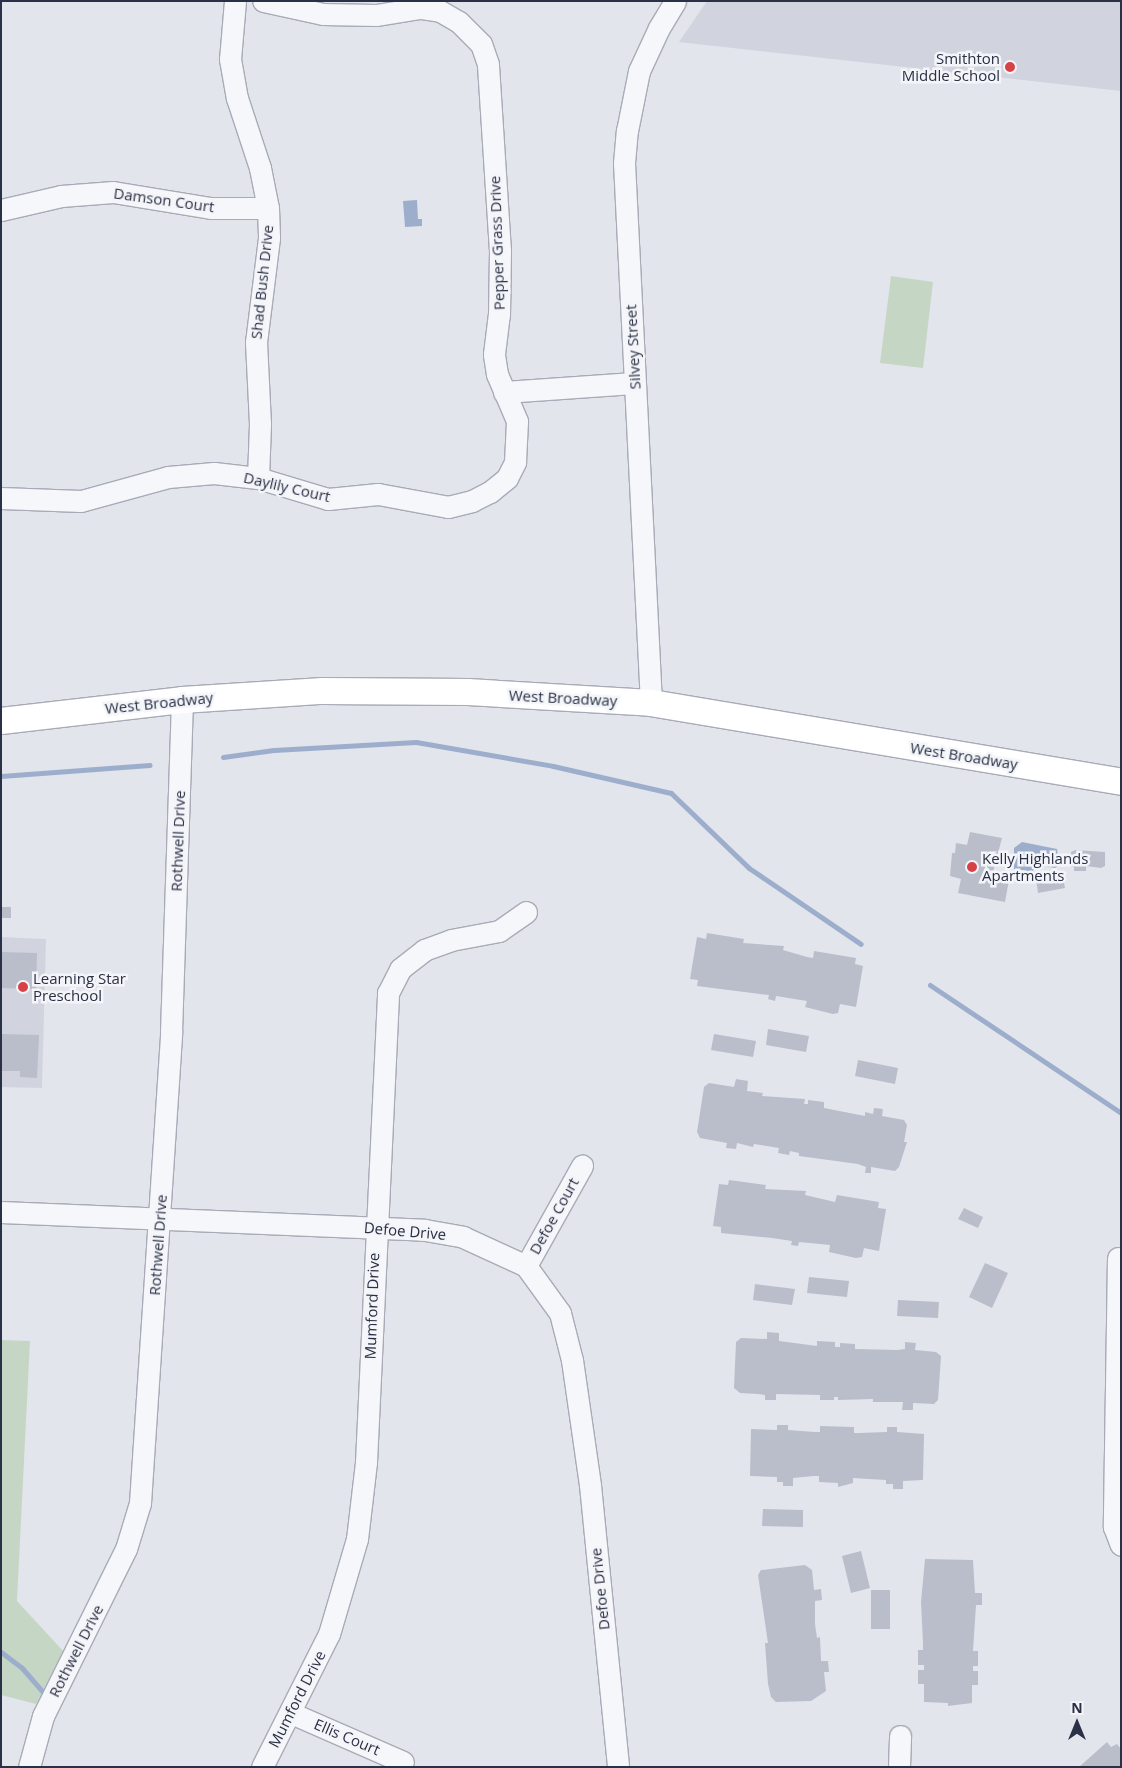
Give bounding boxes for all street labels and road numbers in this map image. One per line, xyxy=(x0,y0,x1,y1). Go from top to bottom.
street label: Pepper Grass Drive xyxy=(486,175,508,311)
street label: Damson Court xyxy=(112,184,216,216)
street label: Shad Bush Drive xyxy=(247,224,277,340)
street label: Silvey Street xyxy=(622,304,644,390)
street label: Daylily Court xyxy=(242,468,332,506)
street label: West Broadway xyxy=(508,686,618,710)
street label: West Broadway xyxy=(104,688,214,718)
street label: West Broadway xyxy=(909,739,1019,773)
street label: Rothwell Drive xyxy=(167,790,189,892)
street label: Defoe Court xyxy=(526,1175,582,1257)
street label: Rothwell Drive xyxy=(145,1194,171,1296)
street label: Defoe Drive xyxy=(363,1218,447,1244)
street label: Mumford Drive xyxy=(361,1252,383,1360)
street label: Defoe Drive xyxy=(587,1547,613,1631)
street label: Rothwell Drive xyxy=(45,1602,107,1700)
street label: Mumford Drive xyxy=(265,1647,329,1751)
street label: Ellis Court xyxy=(311,1715,383,1759)

